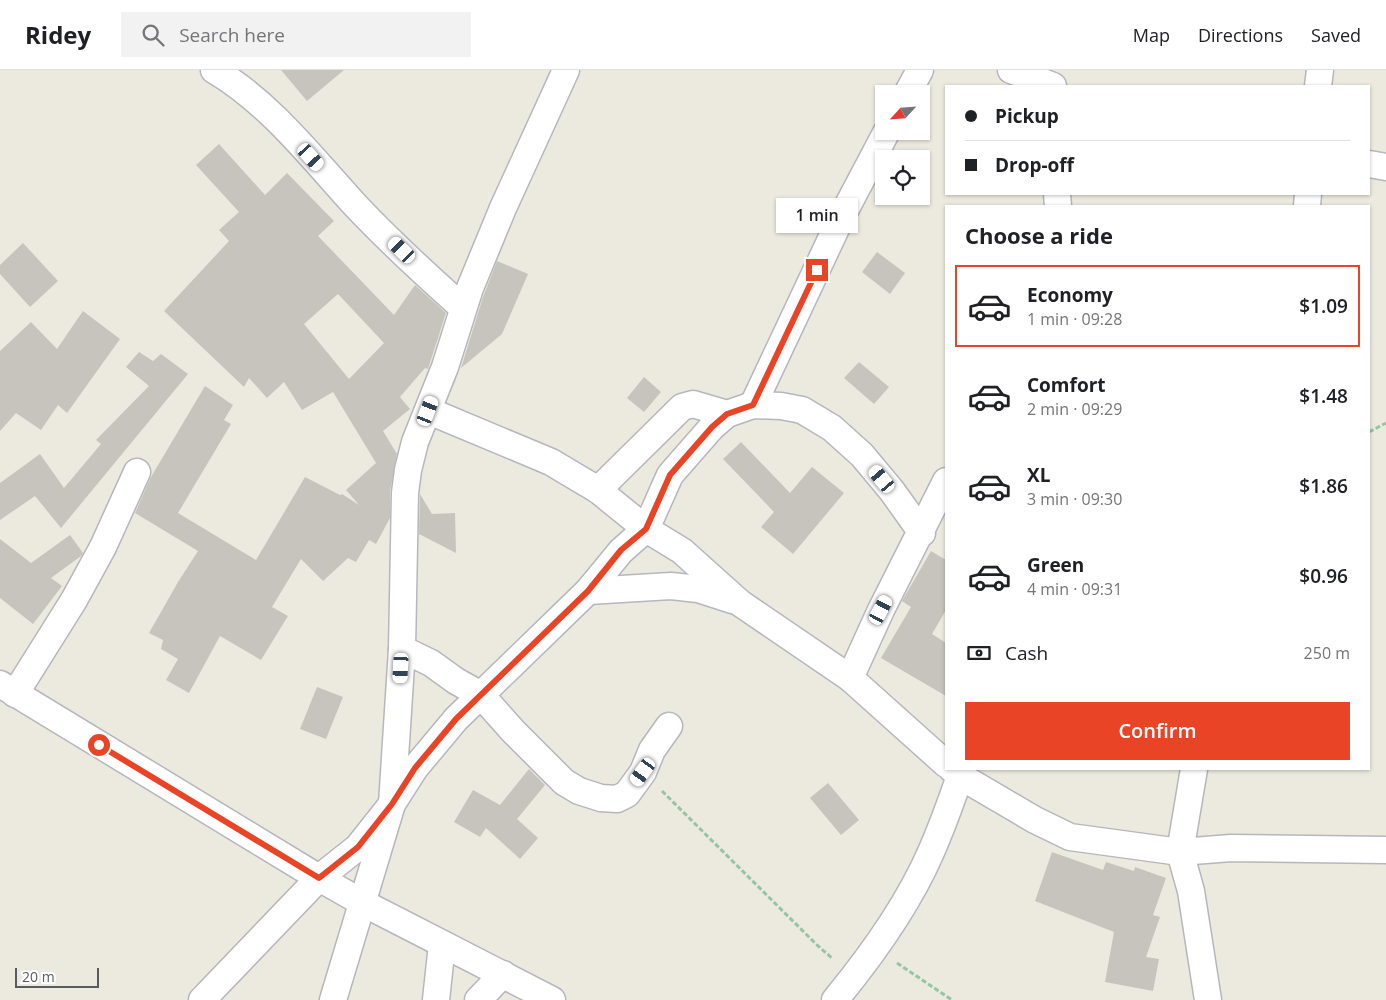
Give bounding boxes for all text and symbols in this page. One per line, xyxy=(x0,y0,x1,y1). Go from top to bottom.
search box xyxy=(121,12,471,57)
text: Ridey xyxy=(25,18,91,51)
icon: search xyxy=(139,21,167,49)
text: Search here xyxy=(179,22,285,48)
text: Map xyxy=(1133,23,1170,47)
text: Directions xyxy=(1198,23,1283,47)
text: Saved xyxy=(1311,23,1361,47)
north arrow xyxy=(875,85,930,140)
map controls xyxy=(875,85,930,205)
text: Pickup xyxy=(995,103,1059,129)
car xyxy=(295,141,326,173)
button: locate xyxy=(875,150,930,205)
text: Drop-off xyxy=(995,152,1074,178)
callout: 1 min xyxy=(776,198,858,232)
text: 1 min xyxy=(795,204,839,226)
text: Choose a ride xyxy=(965,220,1113,250)
car xyxy=(385,234,418,266)
route end xyxy=(806,259,828,281)
text: Economy xyxy=(1027,282,1113,308)
icon: car xyxy=(967,284,1012,329)
text: $1.09 xyxy=(1299,293,1348,319)
text: 1 min · 09:28 xyxy=(1027,308,1122,330)
text: Comfort xyxy=(1027,372,1106,398)
icon: car xyxy=(967,374,1012,419)
text: $1.48 xyxy=(1299,383,1348,409)
car xyxy=(415,394,440,428)
text: 2 min · 09:29 xyxy=(1027,398,1122,420)
text: XL xyxy=(1027,462,1050,488)
car xyxy=(866,463,897,495)
icon: car xyxy=(967,464,1012,509)
text: $1.86 xyxy=(1299,473,1348,499)
text: 3 min · 09:30 xyxy=(1027,488,1122,510)
text: Green xyxy=(1027,552,1084,578)
icon: car xyxy=(967,554,1012,599)
text: $0.96 xyxy=(1299,563,1348,589)
text: 4 min · 09:31 xyxy=(1027,578,1122,600)
car xyxy=(867,593,894,627)
icon: cash xyxy=(965,639,993,667)
text: Cash xyxy=(1005,640,1048,666)
text: 250 m xyxy=(1304,642,1350,664)
car xyxy=(392,653,409,683)
button: Confirm xyxy=(965,702,1350,760)
route start xyxy=(88,734,110,756)
car xyxy=(628,755,657,789)
scale bar xyxy=(15,965,99,988)
text: 20 m xyxy=(22,967,55,986)

